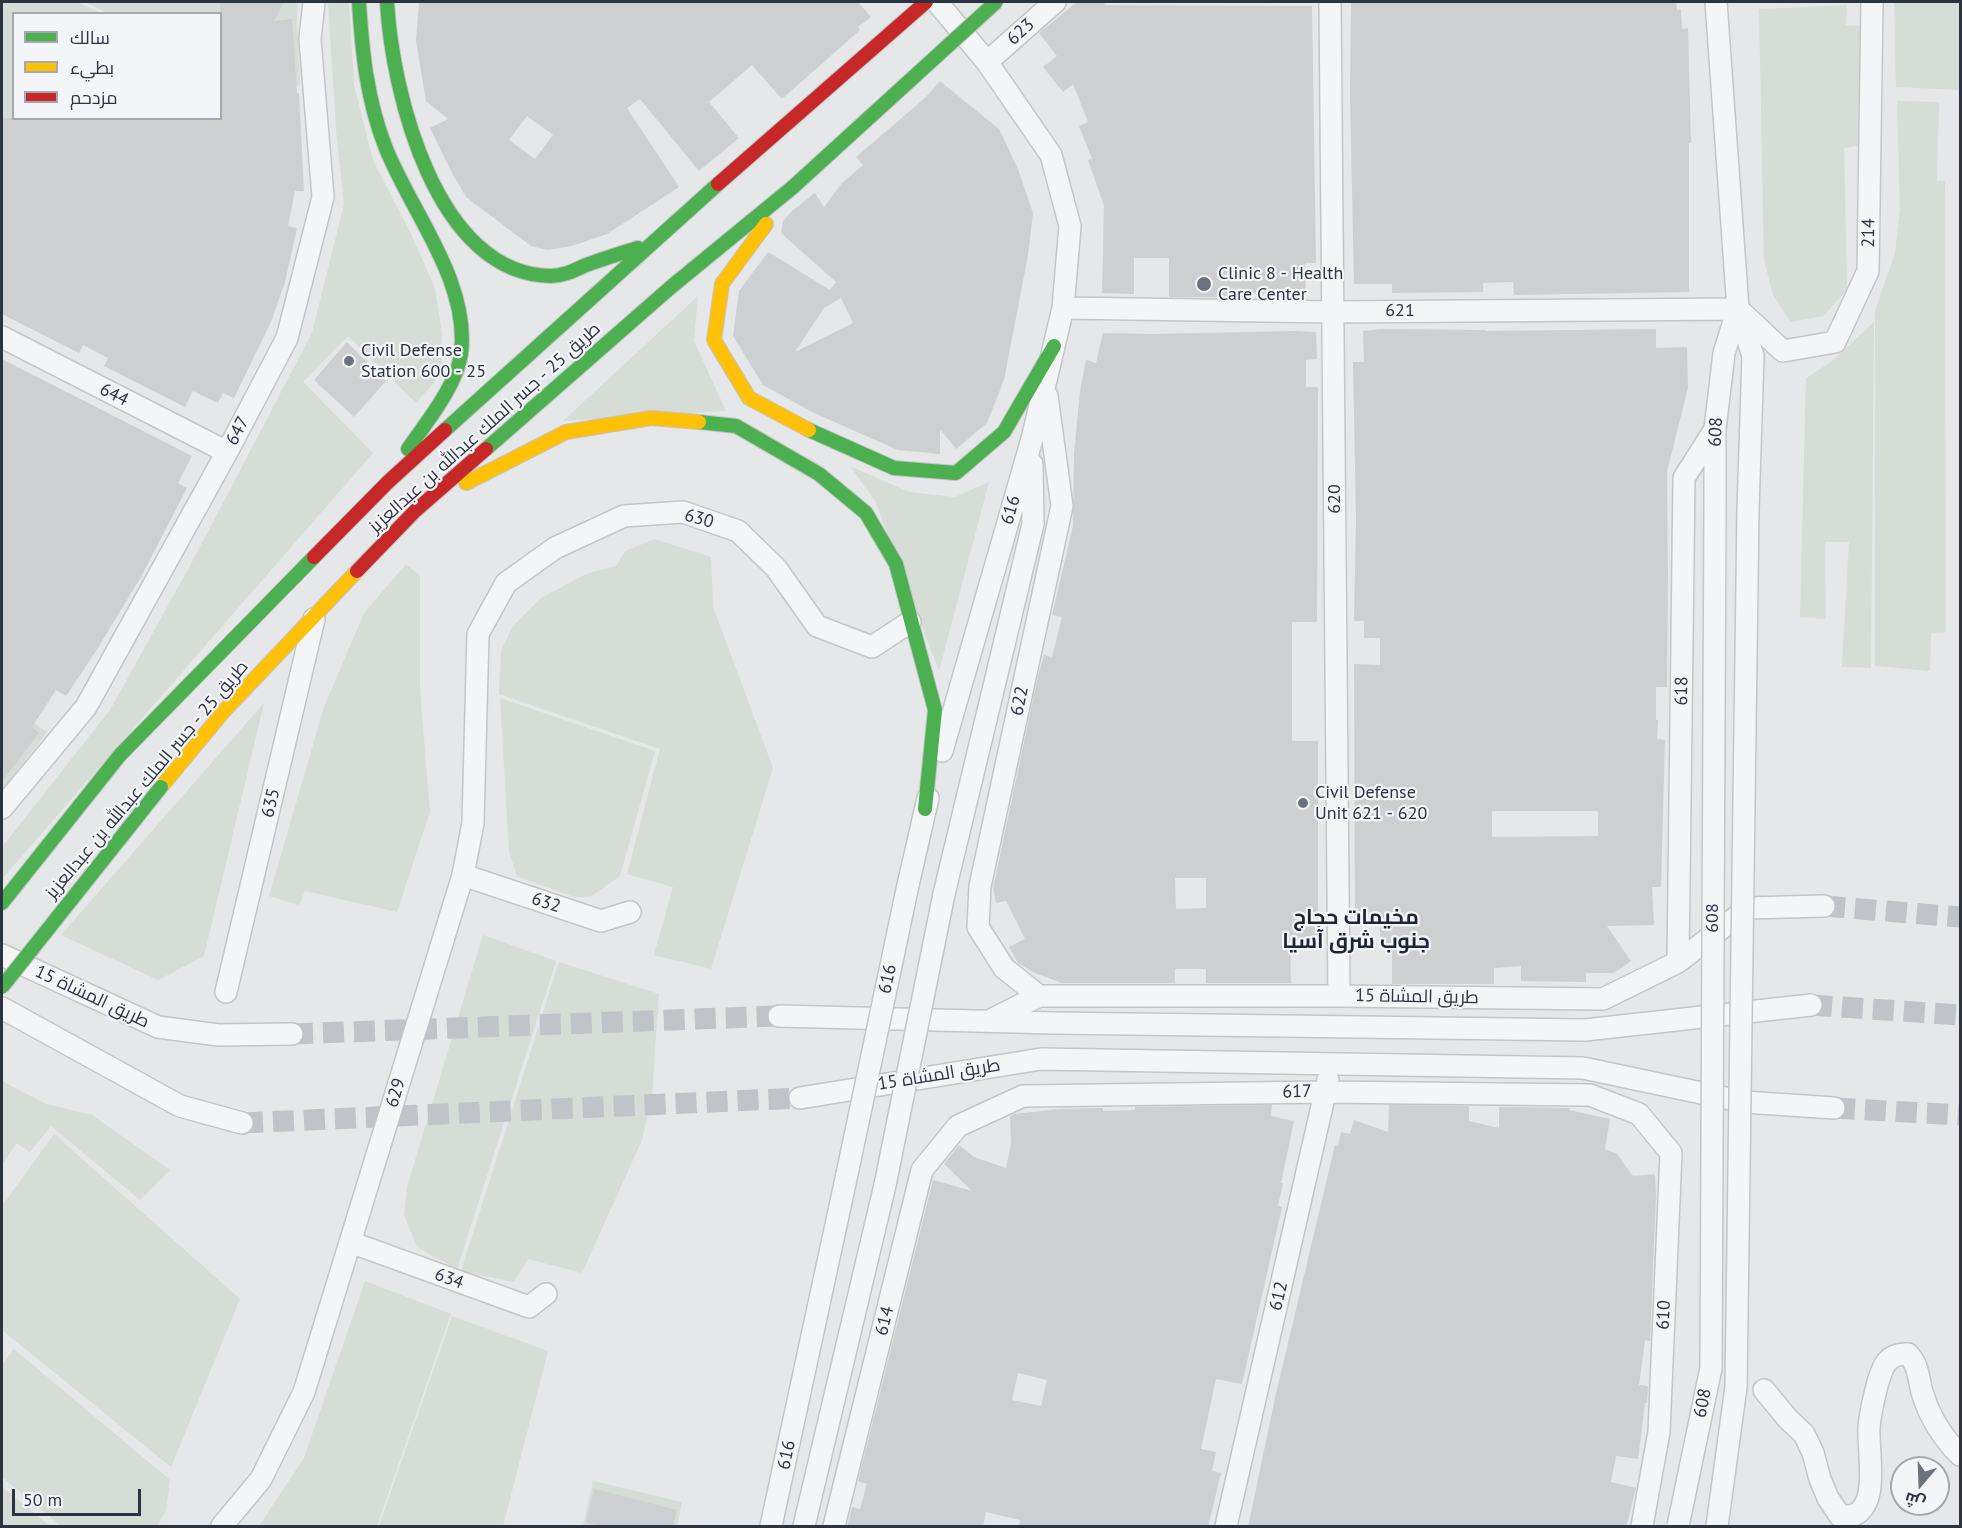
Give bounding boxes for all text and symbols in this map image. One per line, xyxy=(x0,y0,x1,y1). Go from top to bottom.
legend xyxy=(12,12,222,120)
street label: 623 xyxy=(1003,14,1039,50)
text: سالك xyxy=(70,26,110,49)
text: بطيء xyxy=(70,56,114,79)
text: مزدحم xyxy=(70,86,118,109)
street label: 214 xyxy=(1858,218,1880,248)
place label: Clinic 8 - Health Care Center xyxy=(1218,263,1343,306)
marker: Clinic 8 - Health Care Center xyxy=(1195,275,1213,293)
street label: 621 xyxy=(1385,300,1415,322)
street label: طريق 25 - جسر الملك عبدالله بن عبدالعزيز xyxy=(365,318,605,538)
place label: Civil Defense Station 600 - 25 xyxy=(361,340,486,382)
marker: Civil Defense Station 600 - 25 xyxy=(342,354,356,368)
street label: 644 xyxy=(96,379,132,411)
street label: 647 xyxy=(222,413,254,449)
street label: 608 xyxy=(1704,417,1728,447)
street label: 620 xyxy=(1324,484,1346,514)
street label: 616 xyxy=(997,493,1025,527)
street label: 630 xyxy=(682,505,716,533)
street label: طريق 25 - جسر الملك عبدالله بن عبدالعزيز xyxy=(41,657,253,903)
street label: 618 xyxy=(1671,676,1693,706)
street label: 622 xyxy=(1006,684,1034,718)
place label: Civil Defense Unit 621 - 620 xyxy=(1315,782,1427,824)
street label: 635 xyxy=(257,786,285,820)
marker: Civil Defense Unit 621 - 620 xyxy=(1296,796,1310,810)
street label: 632 xyxy=(529,888,563,918)
street label: 608 xyxy=(1702,903,1724,933)
district label: مخيمات حجاج جنوب شرق آسيا xyxy=(1282,905,1430,955)
street label: طريق المشاة 15 xyxy=(31,961,153,1033)
street label: 616 xyxy=(874,962,902,996)
street label: طريق المشاة 15 xyxy=(1355,985,1479,1009)
street label: طريق المشاة 15 xyxy=(876,1055,1002,1095)
street label: 629 xyxy=(381,1076,411,1110)
street label: 617 xyxy=(1282,1081,1312,1103)
street label: 634 xyxy=(431,1264,467,1294)
street label: 612 xyxy=(1265,1279,1293,1313)
street label: 610 xyxy=(1652,1300,1676,1330)
street label: 614 xyxy=(871,1304,899,1338)
street label: 608 xyxy=(1690,1386,1716,1420)
street label: 616 xyxy=(773,1438,801,1472)
north arrow xyxy=(1890,1456,1950,1516)
scale bar xyxy=(15,1477,144,1515)
text: 50 m xyxy=(23,1488,62,1511)
text: ش xyxy=(1902,1488,1928,1514)

